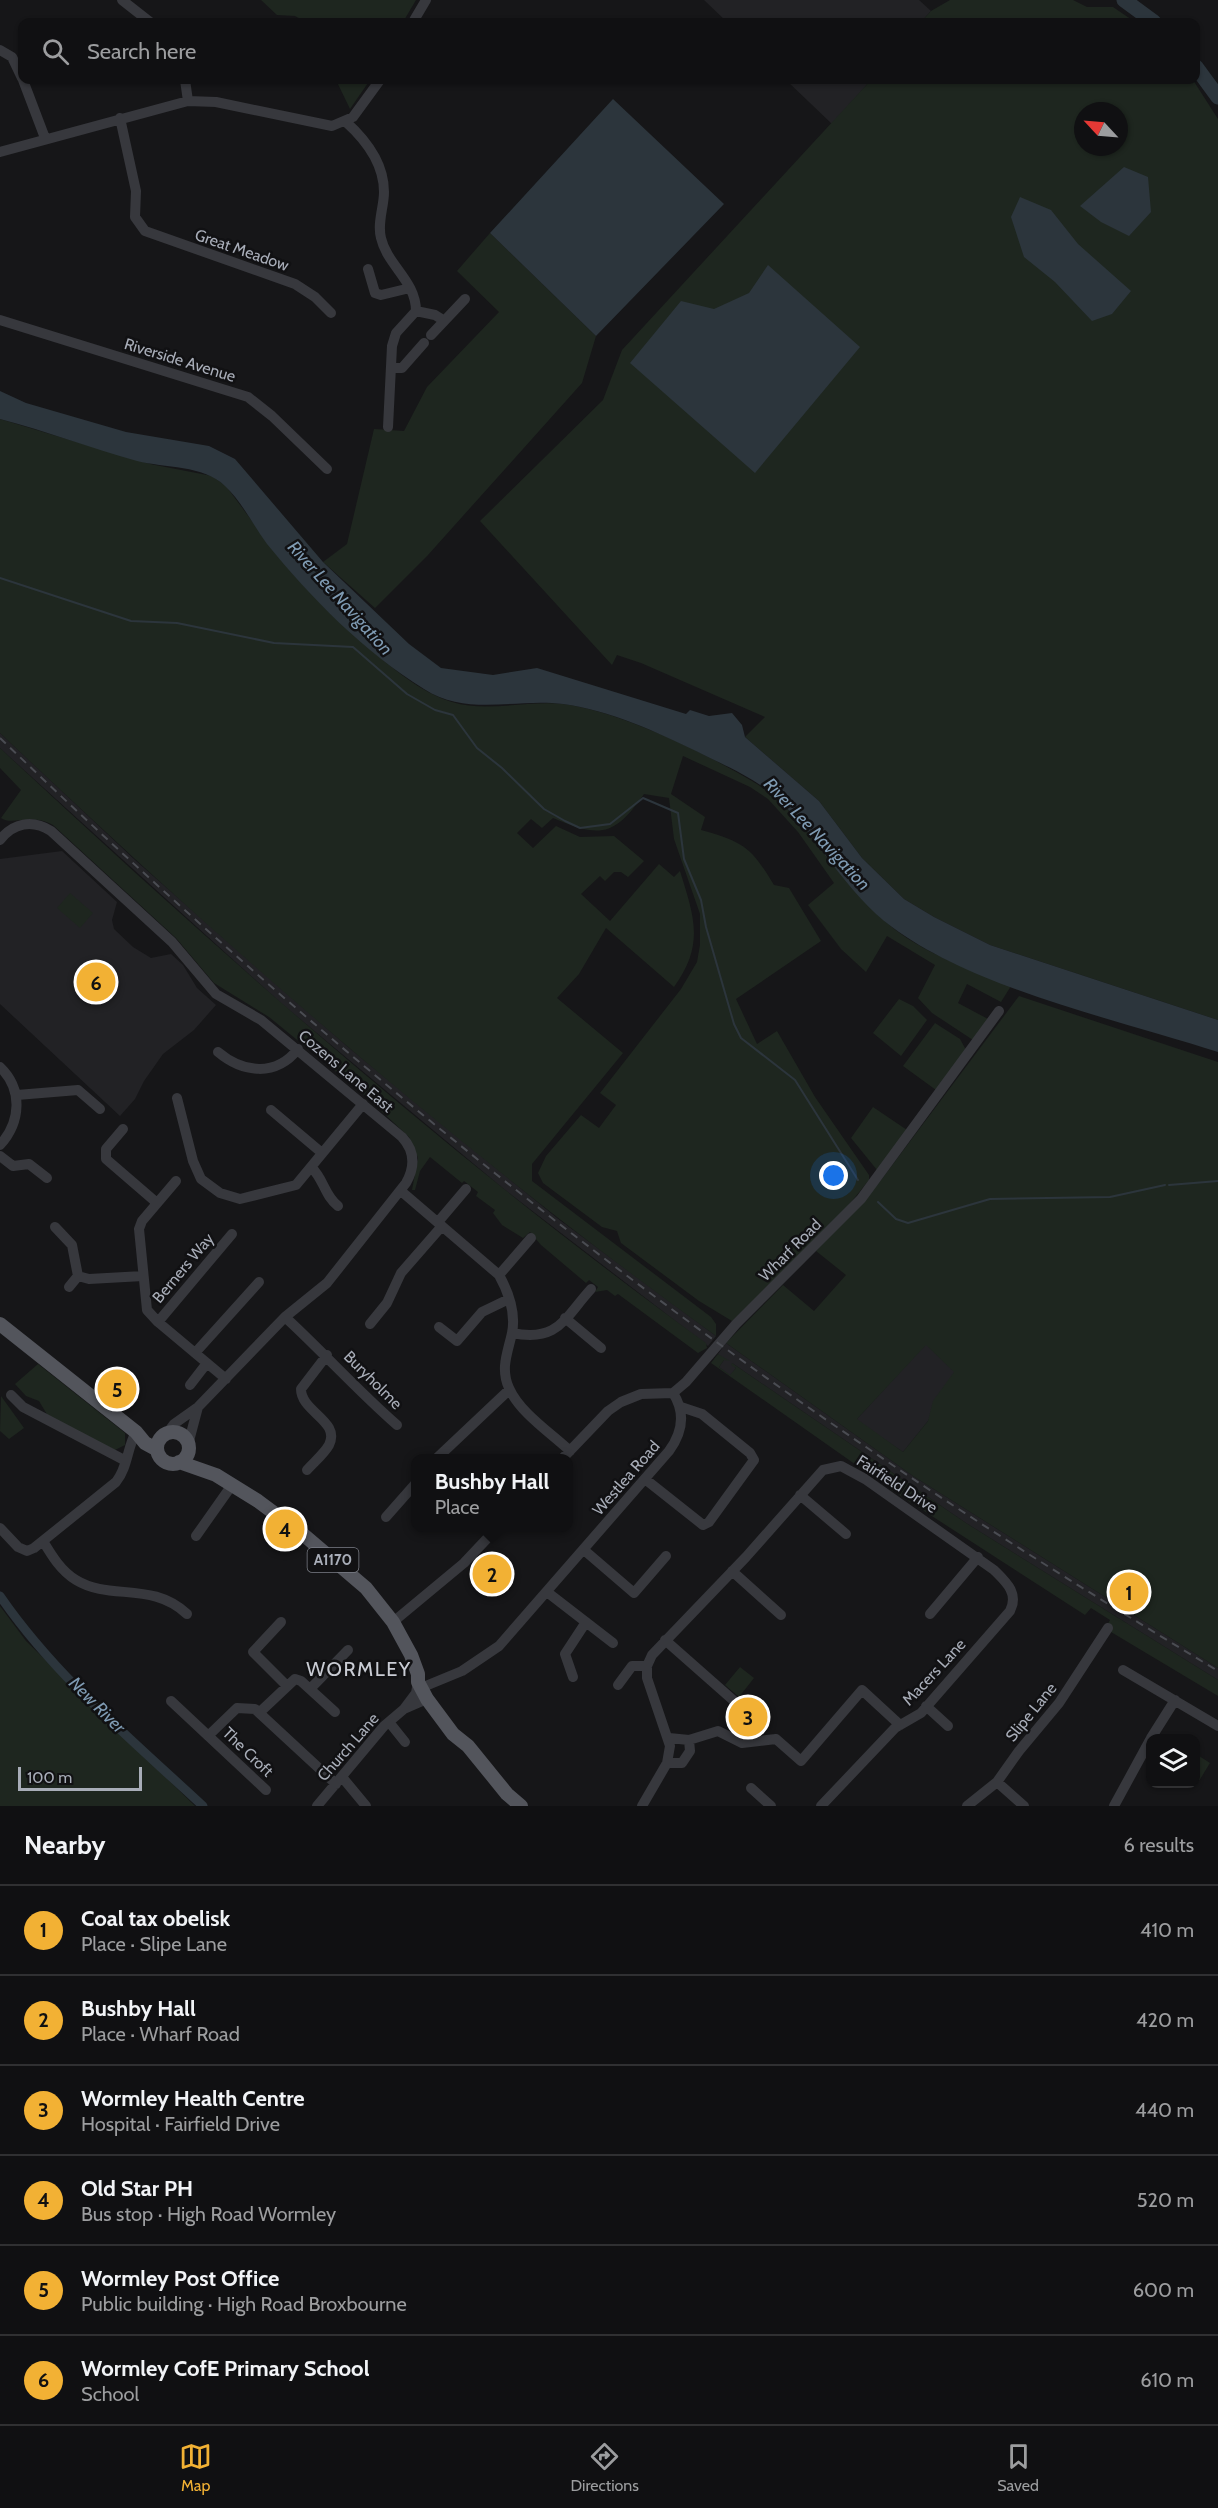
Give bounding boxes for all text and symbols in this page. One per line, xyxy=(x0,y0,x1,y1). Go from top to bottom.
search box xyxy=(18,18,1200,84)
icon: search xyxy=(39,35,72,68)
text: Search here xyxy=(87,38,196,65)
north arrow xyxy=(1074,102,1128,156)
street label: Great Meadow xyxy=(193,225,292,275)
street label: Riverside Avenue xyxy=(122,334,238,386)
water label: River Lee Navigation xyxy=(283,536,397,660)
water label: River Lee Navigation xyxy=(759,773,875,895)
pin: 6 xyxy=(76,960,116,1004)
street label: Cozens Lane East xyxy=(295,1026,398,1117)
your location xyxy=(819,1161,848,1190)
street label: Wharf Road xyxy=(755,1215,825,1285)
street label: Berners Way xyxy=(148,1229,218,1307)
street label: Buryholme xyxy=(340,1347,406,1413)
pin: 5 xyxy=(98,1366,136,1412)
street label: Westlea Road xyxy=(588,1437,664,1519)
street label: Fairfield Drive xyxy=(853,1451,941,1517)
popup xyxy=(411,1454,573,1532)
text: Bushby Hall xyxy=(435,1468,549,1495)
text: Place xyxy=(435,1495,480,1519)
pin: 4 xyxy=(266,1506,304,1552)
road number: A1170 xyxy=(308,1548,358,1572)
pin: 2 xyxy=(472,1552,512,1596)
pin: 1 xyxy=(1110,1570,1148,1614)
street label: Macers Lane xyxy=(898,1635,970,1709)
district label: WORMLEY xyxy=(306,1657,412,1681)
water label: New River xyxy=(64,1672,131,1739)
street label: Slipe Lane xyxy=(1002,1679,1060,1745)
pin: 3 xyxy=(728,1694,768,1740)
street label: Church Lane xyxy=(313,1709,383,1785)
street label: The Croft xyxy=(219,1723,278,1781)
map controls xyxy=(1146,1734,1200,1788)
button: layers xyxy=(1146,1734,1200,1788)
scale bar xyxy=(18,1764,142,1792)
text: 100 m xyxy=(27,1768,72,1787)
text: Nearby xyxy=(24,1829,105,1861)
text: 6 results xyxy=(1123,1833,1194,1857)
text: Coal tax obelisk xyxy=(81,1905,230,1932)
text: 1 xyxy=(40,1918,47,1942)
text: 410 m xyxy=(1140,1918,1194,1942)
text: Place · Slipe Lane xyxy=(81,1932,227,1956)
text: Bushby Hall xyxy=(81,1995,196,2022)
text: 2 xyxy=(38,2008,49,2032)
text: 420 m xyxy=(1136,2008,1194,2032)
text: Place · Wharf Road xyxy=(81,2022,240,2046)
text: Wormley Health Centre xyxy=(81,2085,305,2112)
text: 3 xyxy=(38,2098,49,2122)
text: 440 m xyxy=(1135,2098,1194,2122)
text: Hospital · Fairfield Drive xyxy=(81,2112,280,2136)
text: Old Star PH xyxy=(81,2175,193,2202)
text: 4 xyxy=(37,2188,50,2212)
text: 520 m xyxy=(1137,2188,1194,2212)
text: Bus stop · High Road Wormley xyxy=(81,2202,336,2226)
text: Wormley Post Office xyxy=(81,2265,279,2292)
text: 5 xyxy=(38,2278,49,2302)
text: 600 m xyxy=(1133,2278,1194,2302)
text: Public building · High Road Broxbourne xyxy=(81,2292,407,2316)
text: Wormley CofE Primary School xyxy=(81,2355,369,2382)
text: 6 xyxy=(38,2368,49,2392)
text: 610 m xyxy=(1140,2368,1194,2392)
text: School xyxy=(81,2382,139,2406)
tab: Map xyxy=(179,2440,212,2495)
tab: Directions xyxy=(571,2440,639,2495)
tab: Saved xyxy=(997,2440,1039,2495)

